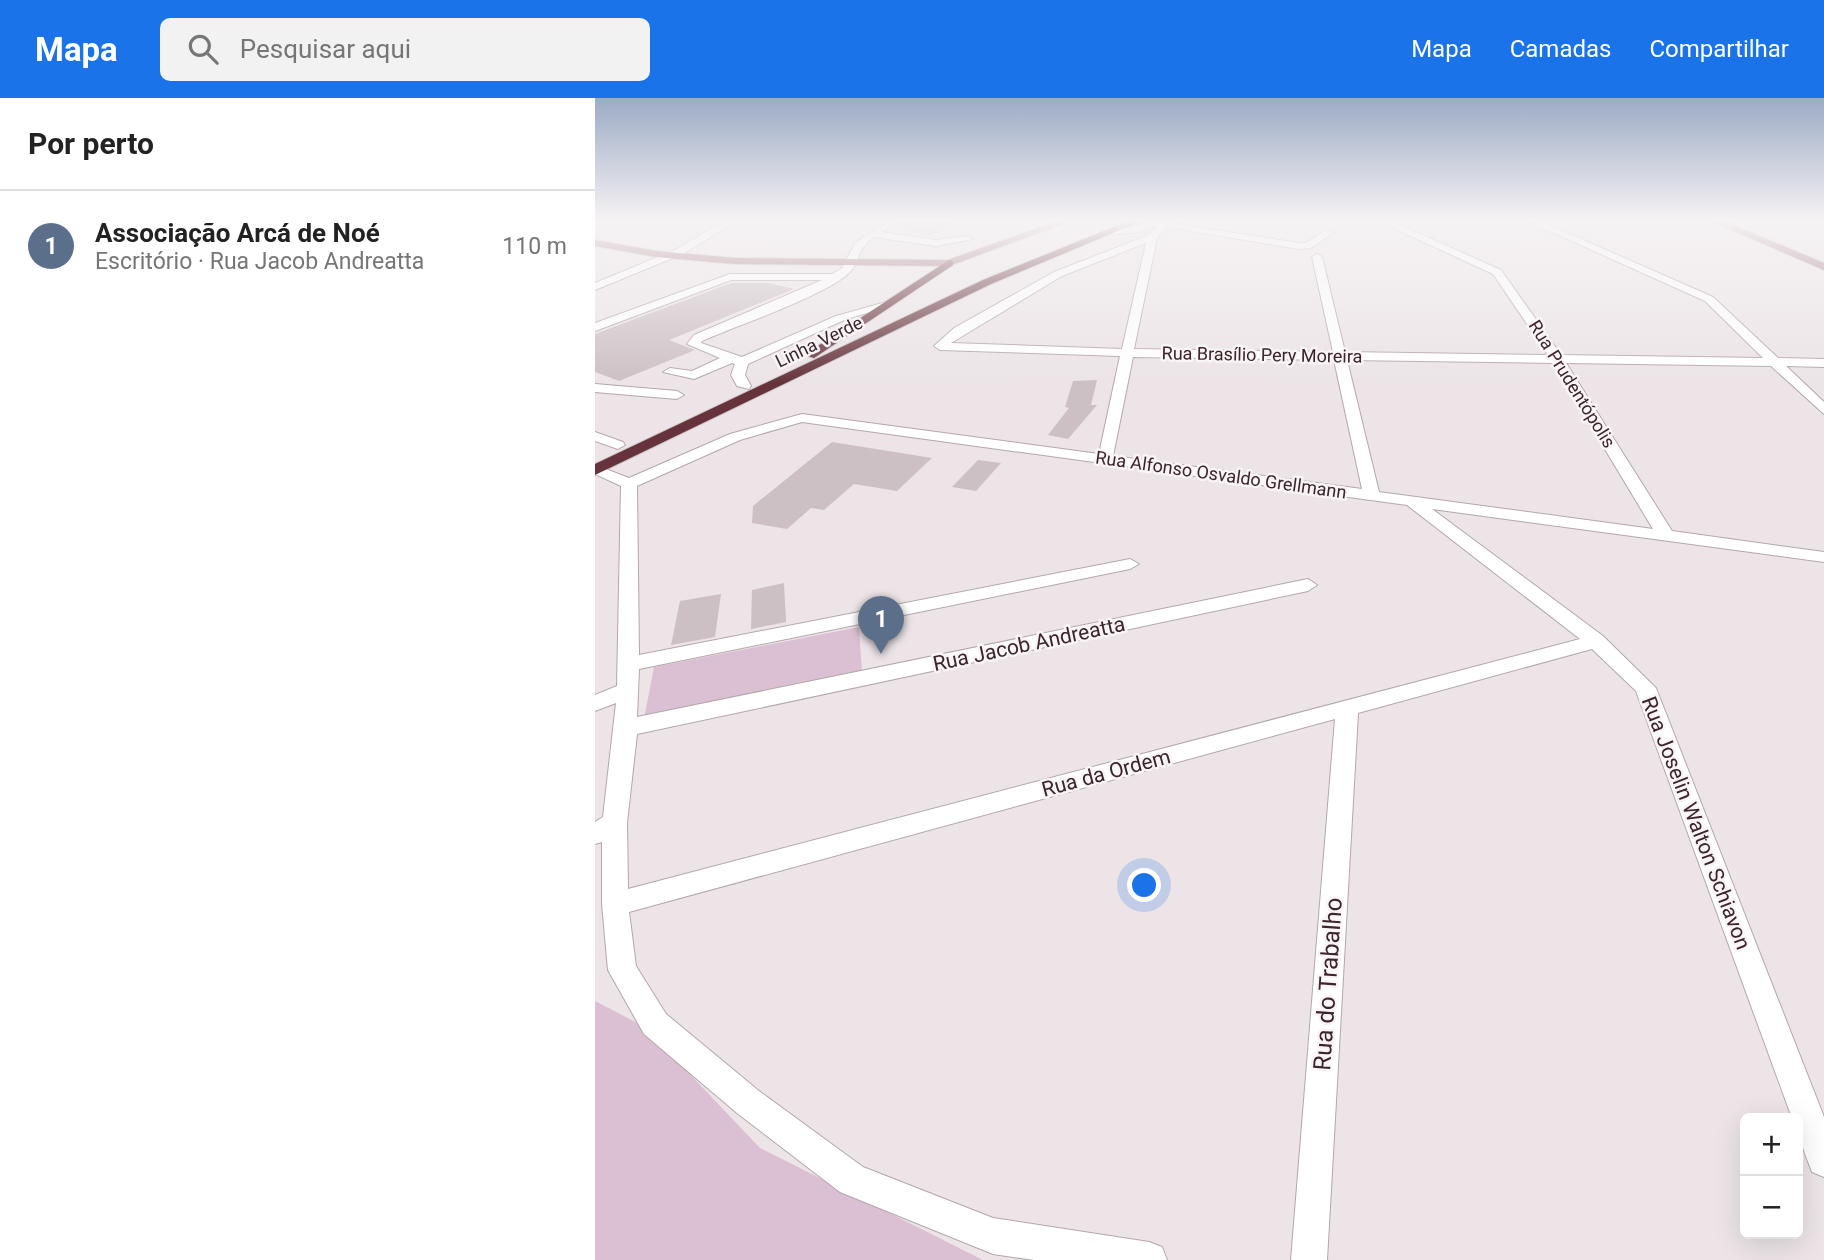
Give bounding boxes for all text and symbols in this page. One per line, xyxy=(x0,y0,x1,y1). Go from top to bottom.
search box xyxy=(160,18,650,81)
text: Mapa xyxy=(35,30,118,69)
icon: search xyxy=(184,30,222,68)
text: Pesquisar aqui xyxy=(240,34,411,64)
text: Mapa xyxy=(1411,35,1472,63)
text: Camadas xyxy=(1510,35,1611,63)
text: Compartilhar xyxy=(1649,35,1789,63)
text: Por perto xyxy=(28,126,154,161)
text: Associação Arcá de Noé xyxy=(95,218,380,248)
text: 1 xyxy=(44,233,58,260)
text: 110 m xyxy=(502,233,567,260)
text: Escritório · Rua Jacob Andreatta xyxy=(95,248,424,275)
street label: Linha Verde xyxy=(772,311,866,372)
street label: Rua Prudentópolis xyxy=(1525,316,1620,451)
street label: Rua Brasílio Pery Moreira xyxy=(1162,342,1363,367)
street label: Rua Alfonso Osvaldo Grellmann xyxy=(1094,446,1348,503)
pin: 1 xyxy=(858,596,904,654)
street label: Rua Jacob Andreatta xyxy=(931,612,1127,676)
street label: Rua Joselin Walton Schiavon xyxy=(1637,693,1755,953)
street label: Rua da Ordem xyxy=(1039,744,1173,802)
your location xyxy=(1127,868,1161,902)
street label: Rua do Trabalho xyxy=(1308,897,1348,1071)
map controls xyxy=(1740,1113,1803,1239)
button: + xyxy=(1740,1113,1803,1176)
button: − xyxy=(1740,1176,1803,1239)

